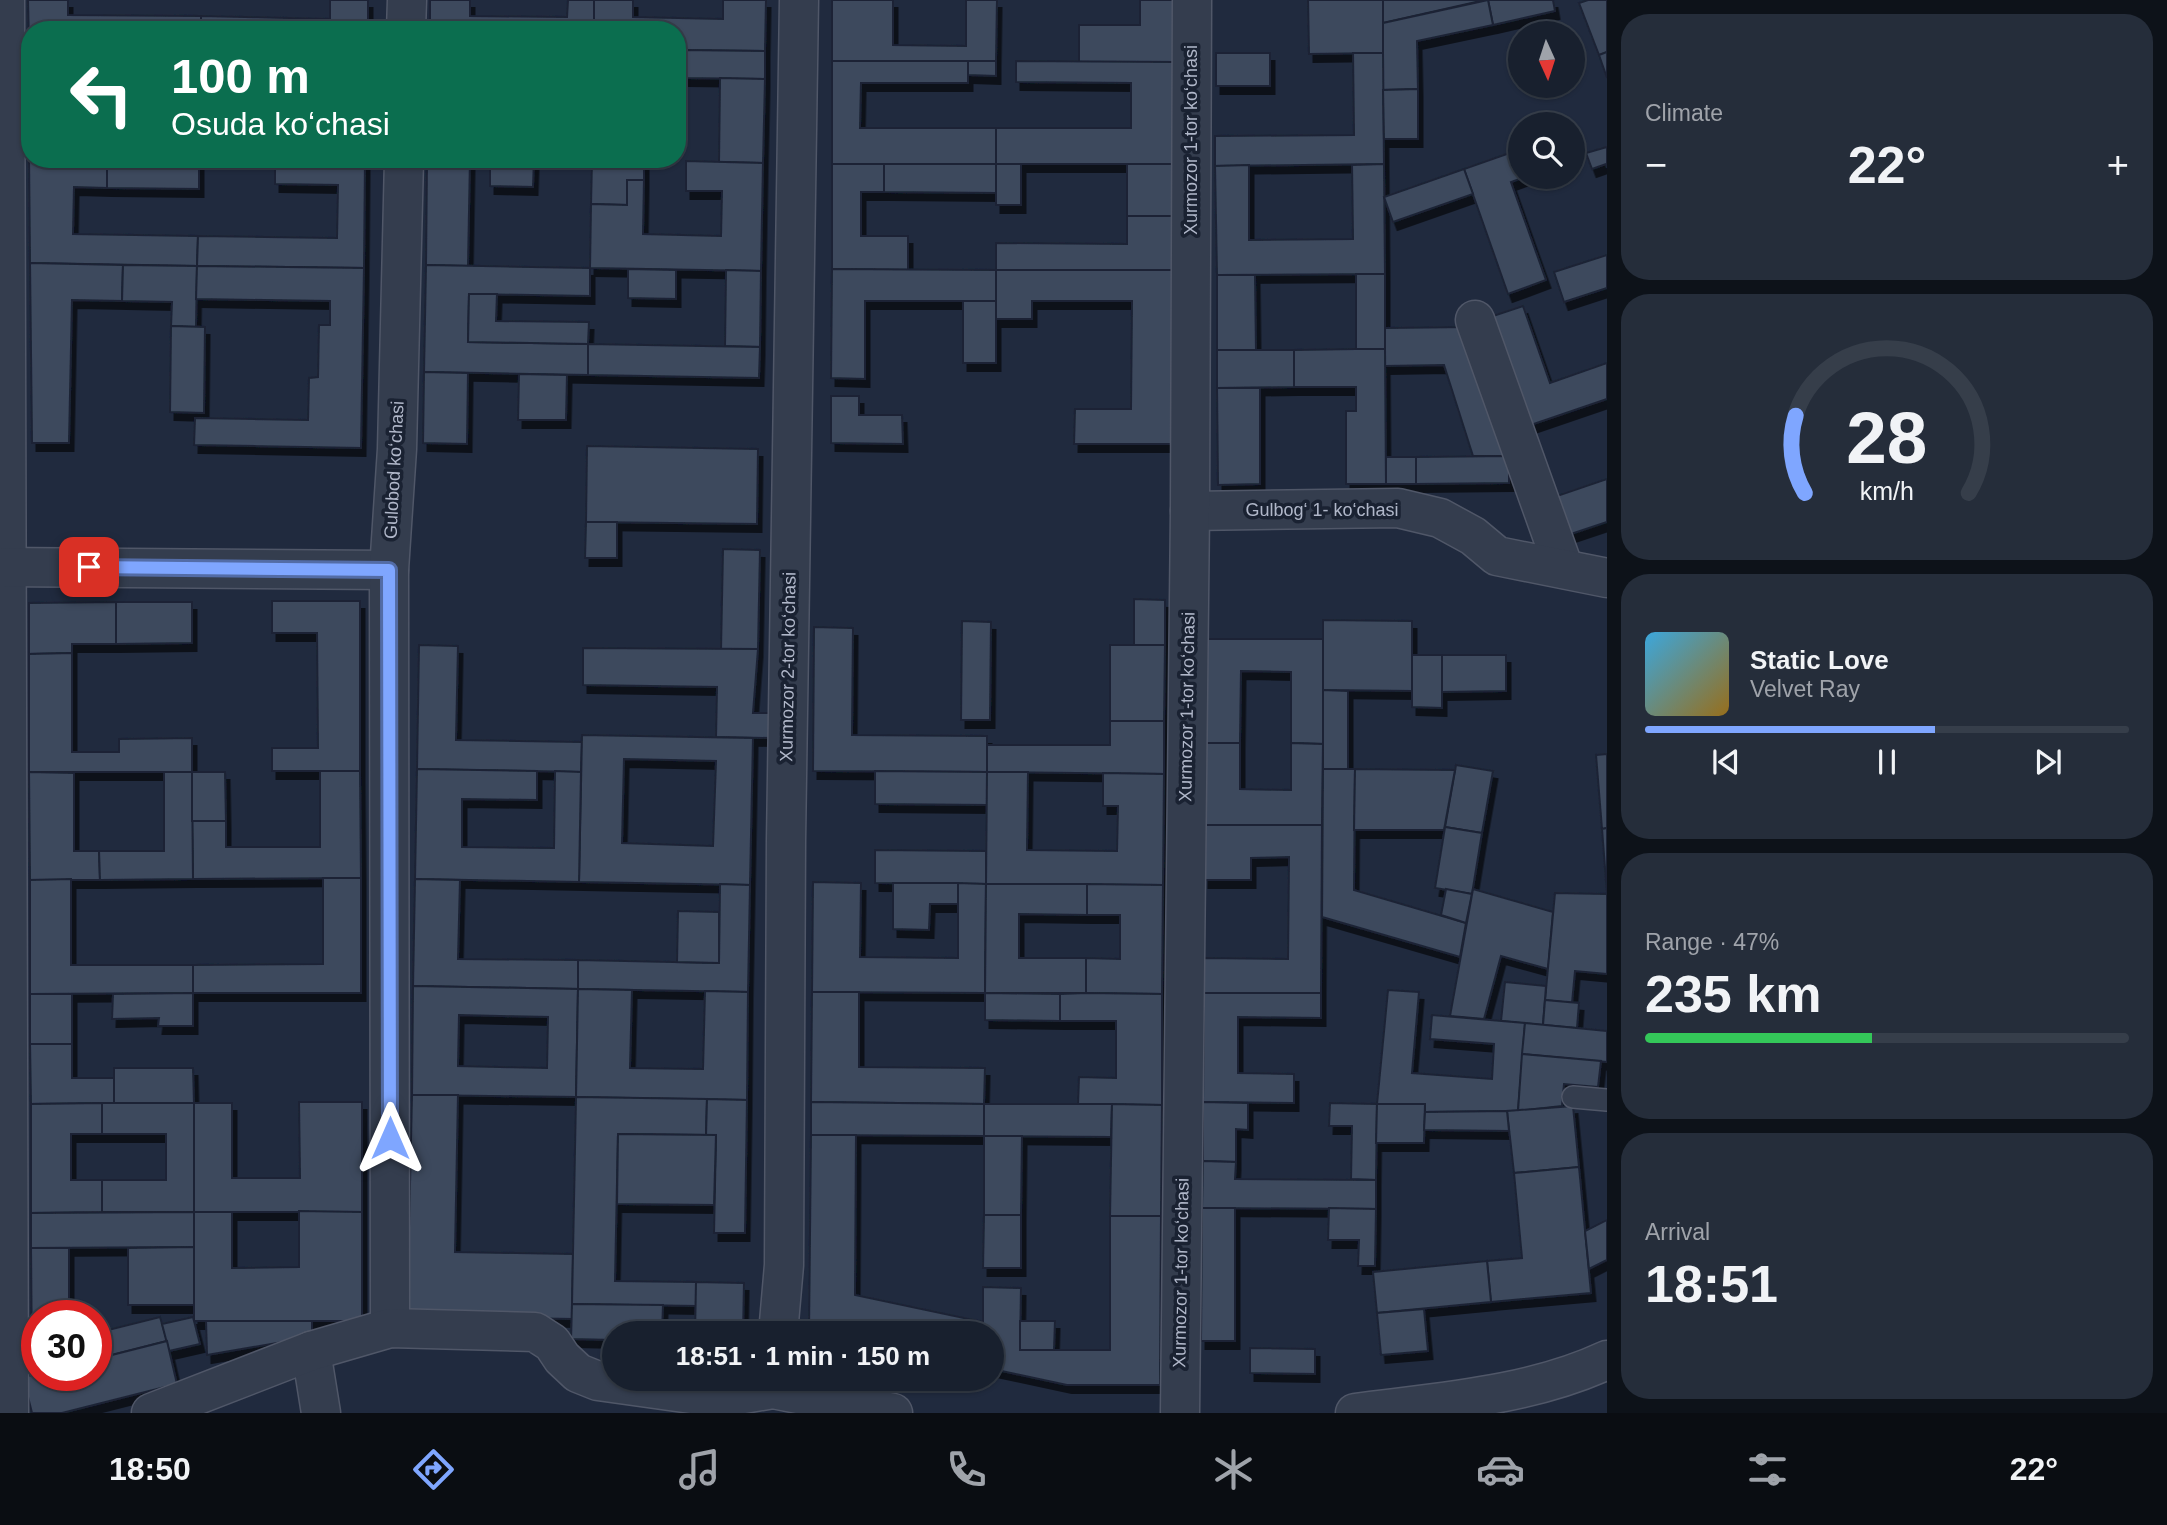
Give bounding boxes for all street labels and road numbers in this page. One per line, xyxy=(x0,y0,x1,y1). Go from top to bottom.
street label: Xurmozor 1-tor koʻchasi xyxy=(1181,45,1201,235)
street label: Gulobod koʻchasi xyxy=(380,401,408,539)
street label: Gulbogʻ 1- koʻchasi xyxy=(1245,500,1399,520)
street label: Xurmozor 2-tor koʻchasi xyxy=(776,572,800,762)
street label: Xurmozor 1-tor koʻchasi xyxy=(1175,612,1199,802)
street label: Xurmozor 1-tor koʻchasi xyxy=(1169,1178,1193,1368)

